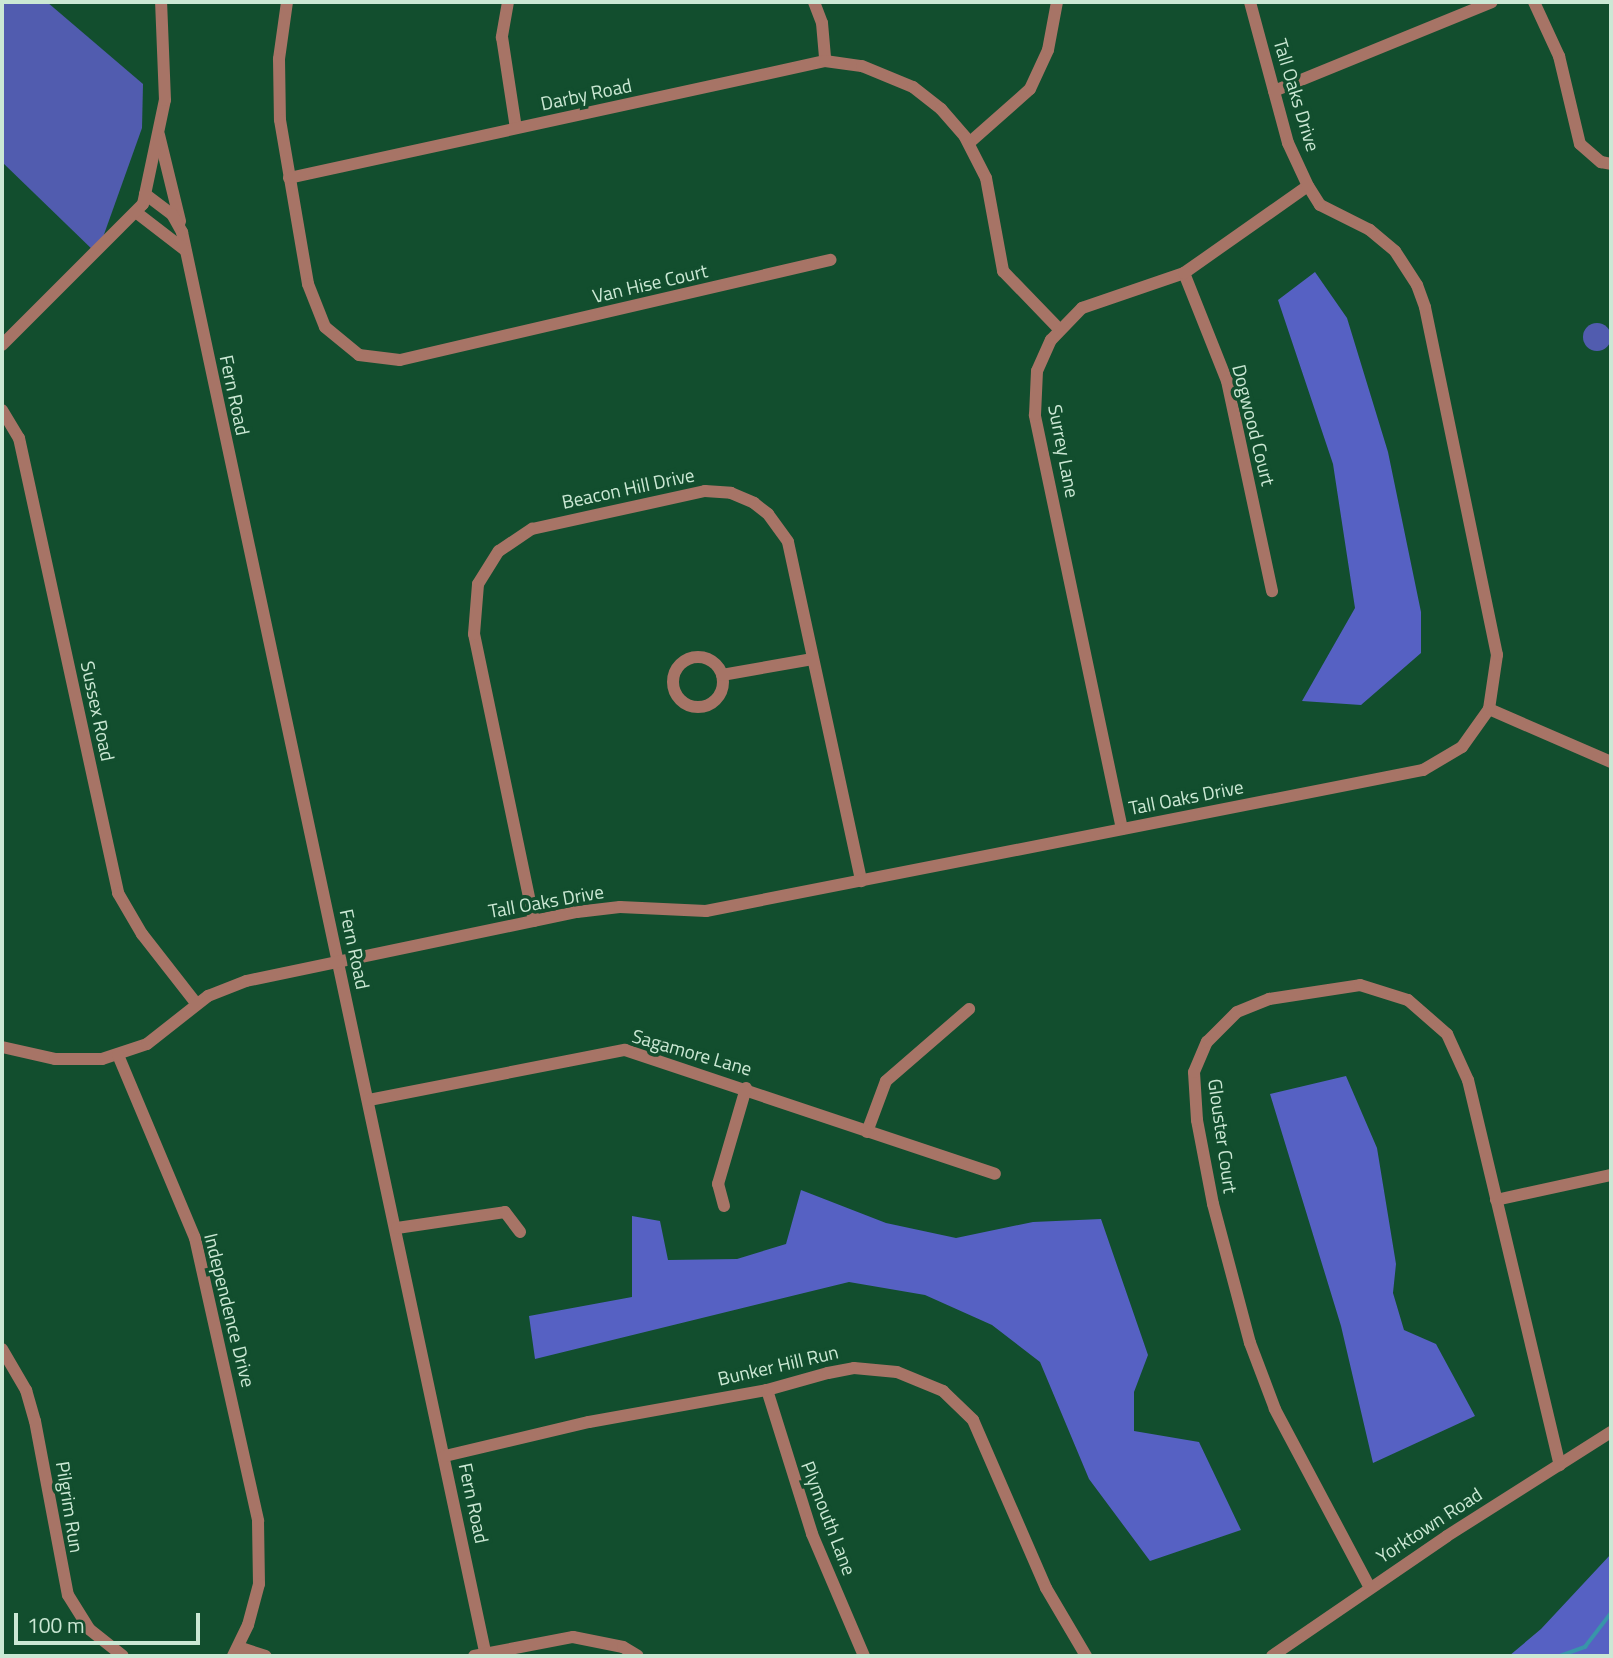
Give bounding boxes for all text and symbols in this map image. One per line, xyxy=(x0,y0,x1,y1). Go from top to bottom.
street label: Tall Oaks Drive xyxy=(1269,36,1325,154)
street label: Darby Road xyxy=(538,73,634,115)
street label: Van Hise Court xyxy=(590,259,710,307)
street label: Fern Road xyxy=(215,353,255,437)
street label: Dogwood Court xyxy=(1228,362,1280,488)
street label: Surrey Lane xyxy=(1044,402,1084,500)
street label: Beacon Hill Drive xyxy=(560,463,696,513)
street label: Sussex Road xyxy=(76,659,120,763)
street label: Tall Oaks Drive xyxy=(1127,775,1245,819)
street label: Tall Oaks Drive xyxy=(487,880,605,922)
street label: Fern Road xyxy=(335,907,375,991)
street label: Sagamore Lane xyxy=(629,1024,755,1080)
street label: Glouster Court xyxy=(1204,1077,1242,1195)
street label: Independence Drive xyxy=(200,1231,260,1389)
street label: Bunker Hill Run xyxy=(715,1340,841,1390)
street label: Plymouth Lane xyxy=(797,1458,861,1578)
street label: Pilgrim Run xyxy=(52,1460,88,1554)
street label: Fern Road xyxy=(454,1461,494,1545)
street label: Yorktown Road xyxy=(1372,1482,1486,1568)
scale bar xyxy=(18,1598,203,1642)
text: 100 m xyxy=(27,1609,84,1641)

